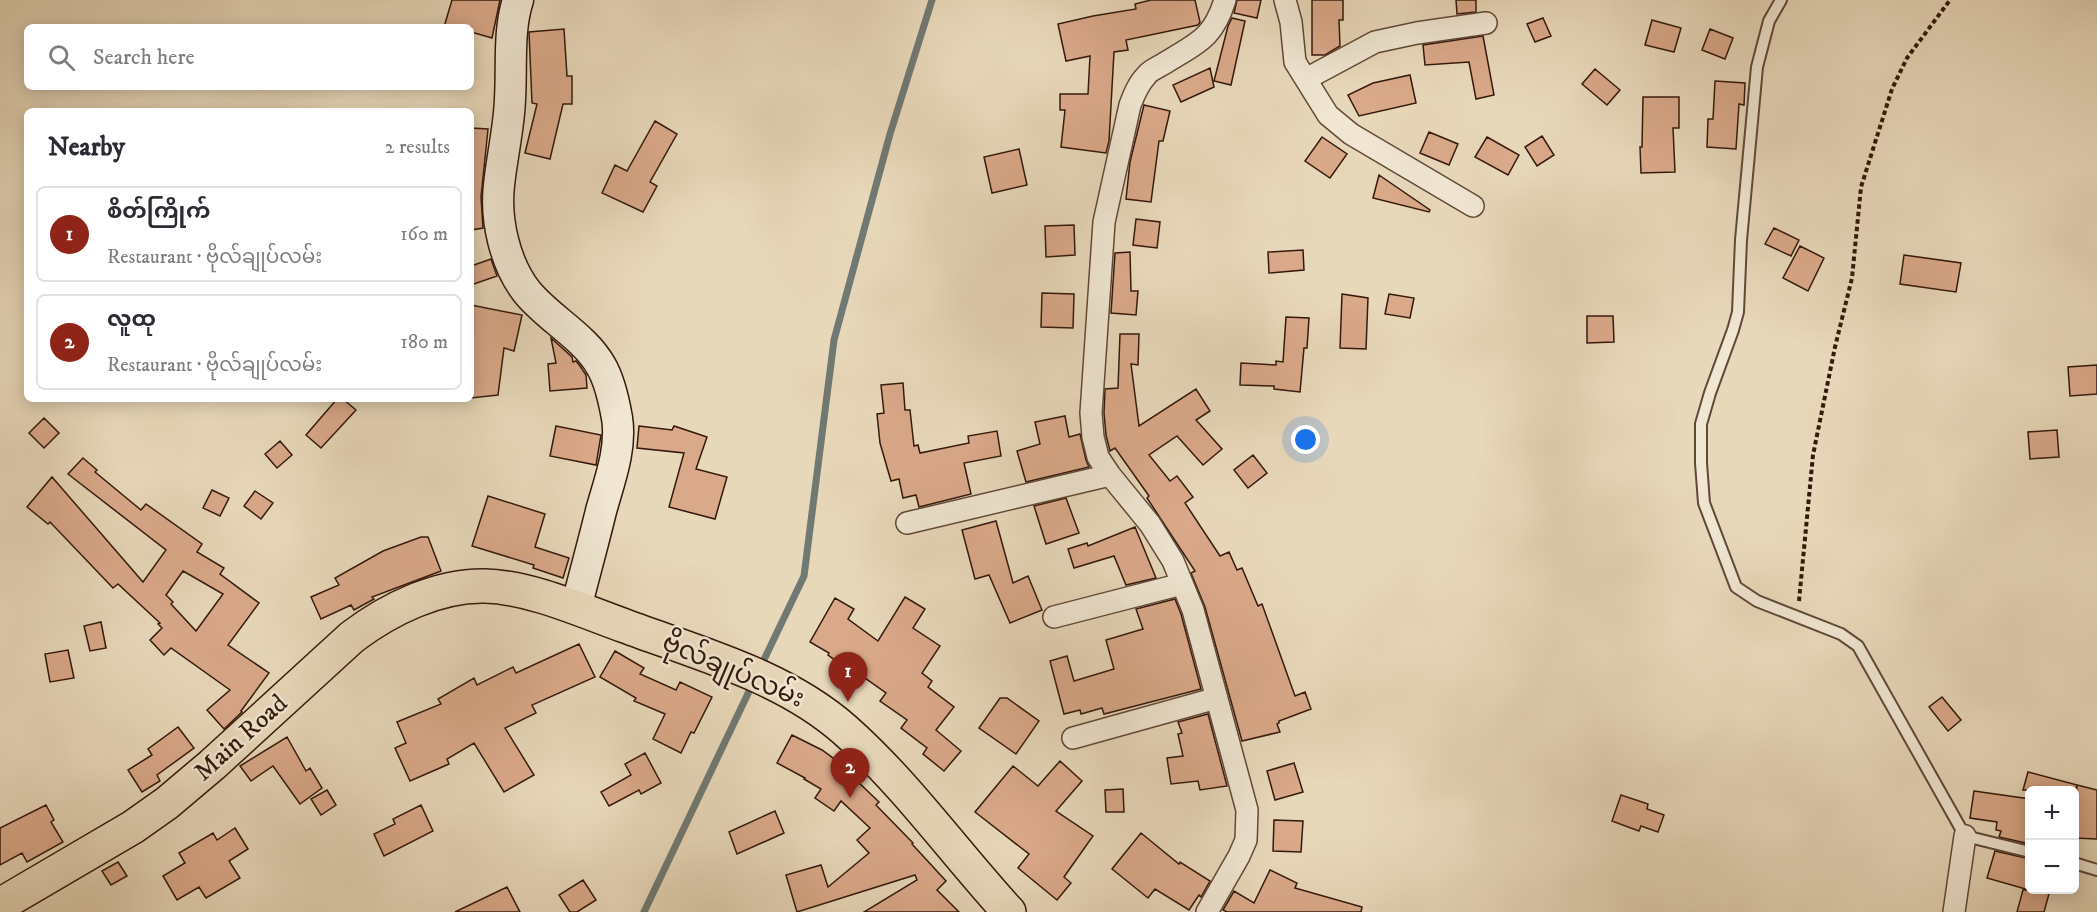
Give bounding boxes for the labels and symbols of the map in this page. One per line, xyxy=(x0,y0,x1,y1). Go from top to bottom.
your location xyxy=(1291,425,1320,454)
street label: ဗိုလ်‌ချုပ်‌လမ်း xyxy=(656,624,810,719)
pin: 1 xyxy=(828,652,868,702)
street label: Main Road xyxy=(187,687,295,789)
pin: 2 xyxy=(830,748,870,798)

